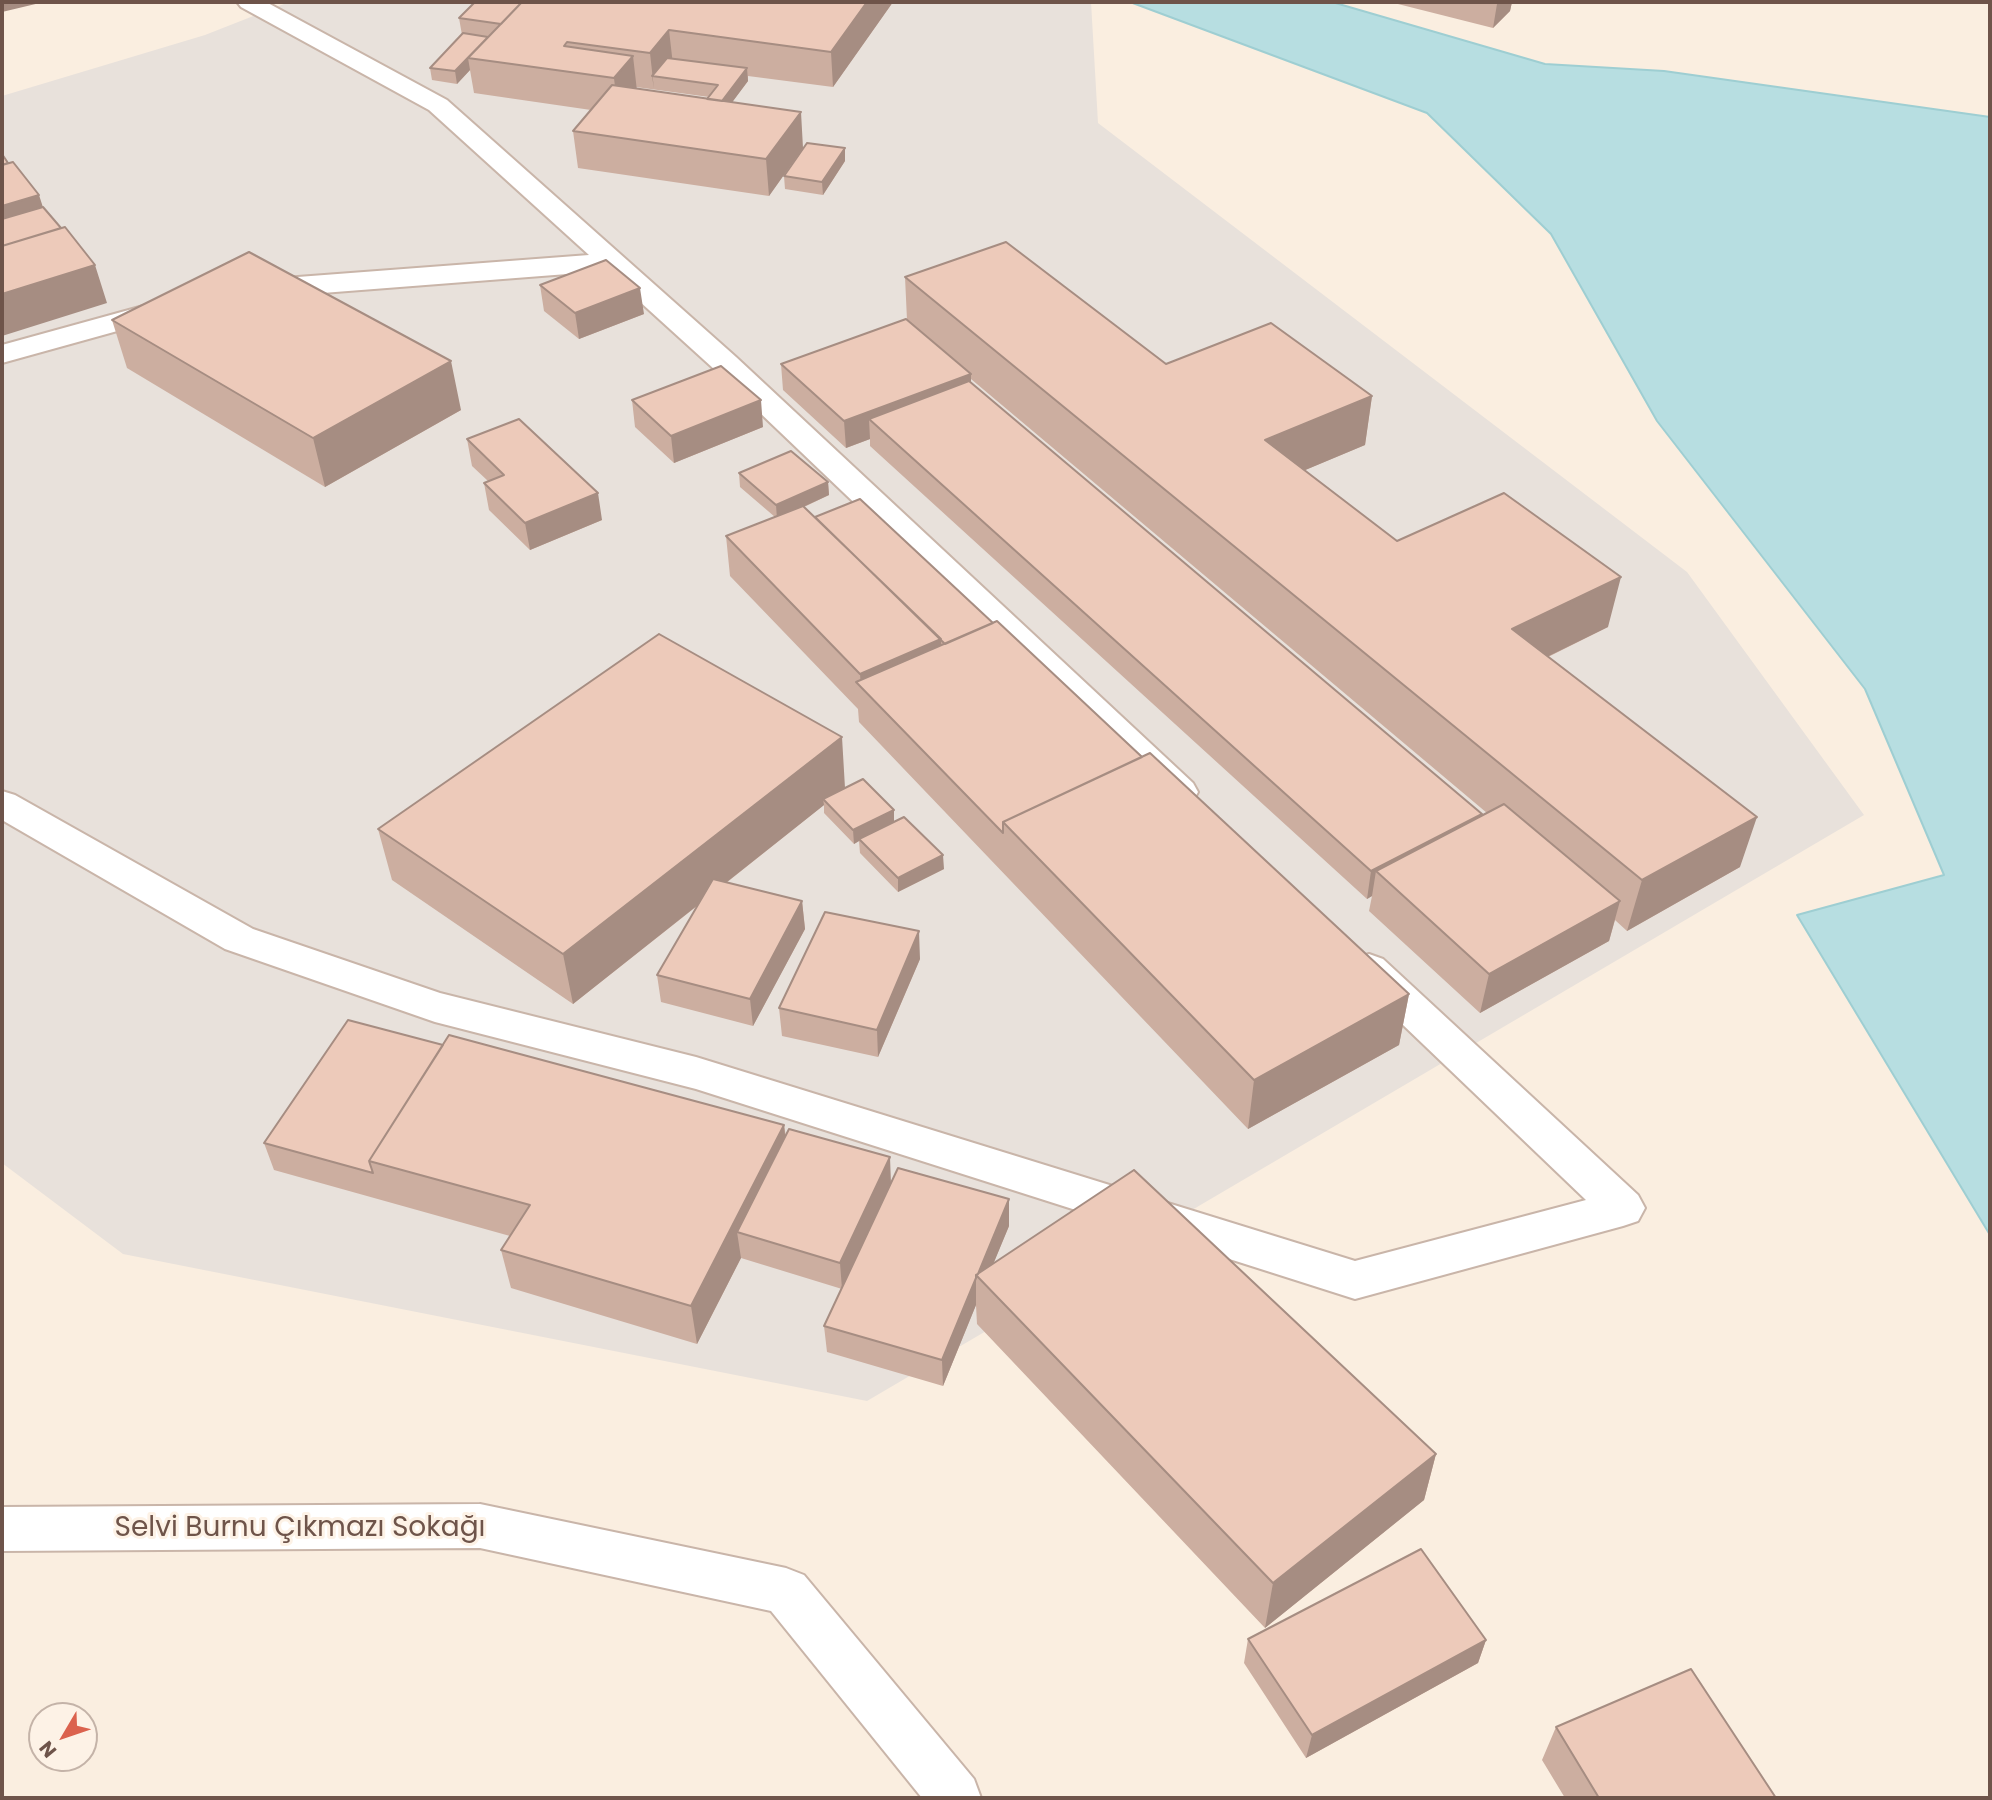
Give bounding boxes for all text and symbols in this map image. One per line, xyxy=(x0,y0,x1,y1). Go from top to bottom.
street label: Selvi Burnu Çıkmazı Sokağı xyxy=(115,1512,485,1546)
north arrow xyxy=(28,1702,98,1772)
text: N xyxy=(33,1735,63,1763)

